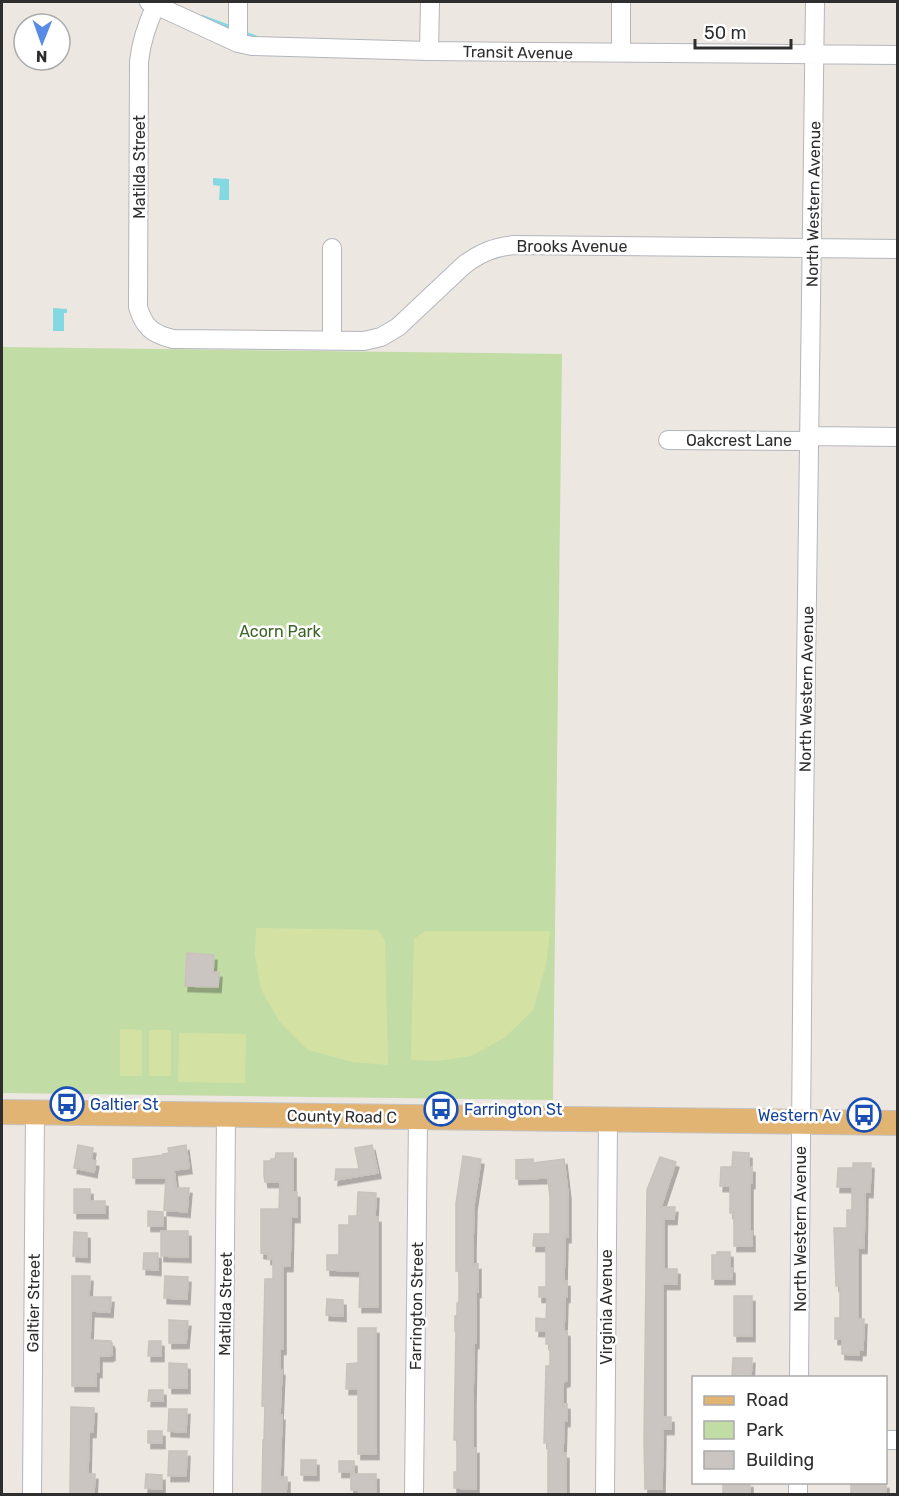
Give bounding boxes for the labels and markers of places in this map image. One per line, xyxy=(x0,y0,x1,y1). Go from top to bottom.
bus stop icon: Galtier St xyxy=(49,1086,85,1122)
bus stop icon: Farrington St xyxy=(423,1091,459,1127)
place label: Galtier St xyxy=(90,1095,159,1114)
bus stop icon: Western Av xyxy=(846,1097,882,1133)
place label: Farrington St xyxy=(464,1100,562,1119)
place label: Western Av xyxy=(758,1106,841,1125)

